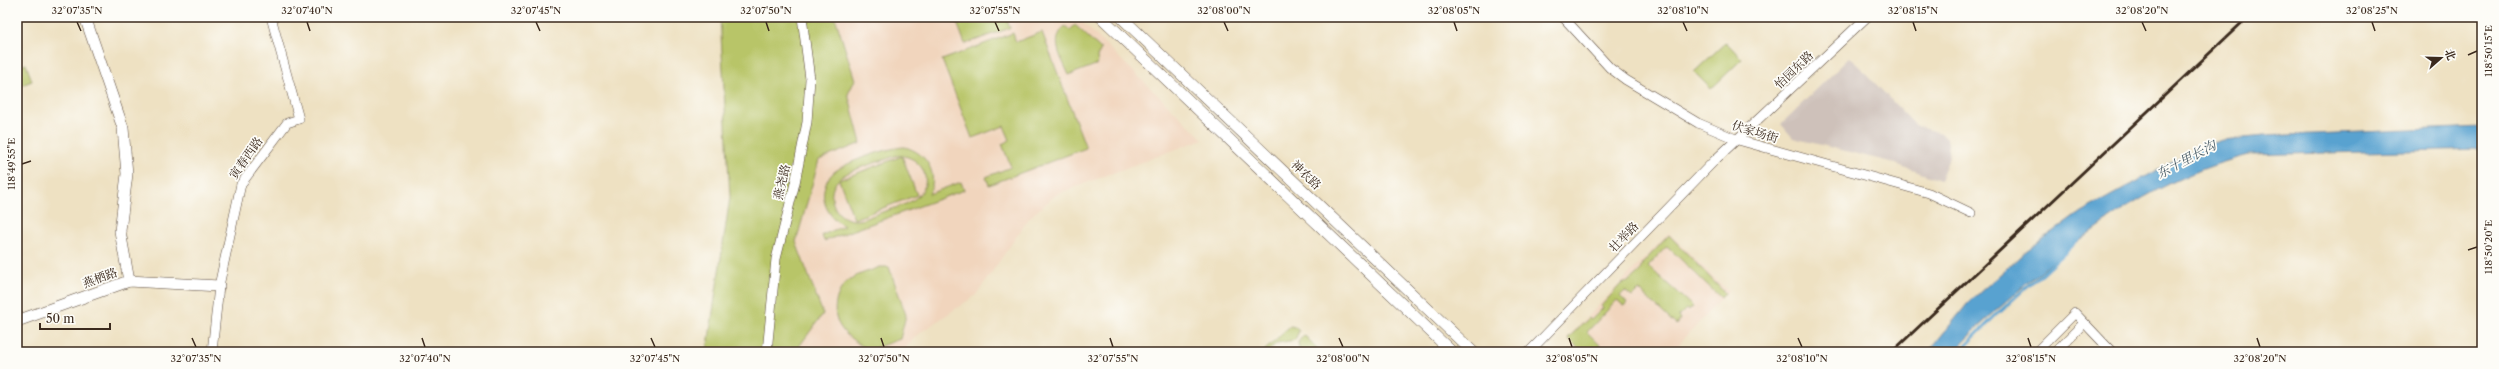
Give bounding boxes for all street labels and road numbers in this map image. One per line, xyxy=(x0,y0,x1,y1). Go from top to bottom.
street label: 怡园东路 xyxy=(1771,48,1816,92)
street label: 伏家场街 xyxy=(1730,117,1781,146)
street label: 寅春西路 xyxy=(226,134,266,182)
street label: 神农路 xyxy=(1288,157,1325,193)
street label: 燕尧路 xyxy=(770,163,793,201)
street label: 壮举路 xyxy=(1606,218,1642,255)
street label: 燕栖路 xyxy=(80,264,119,291)

